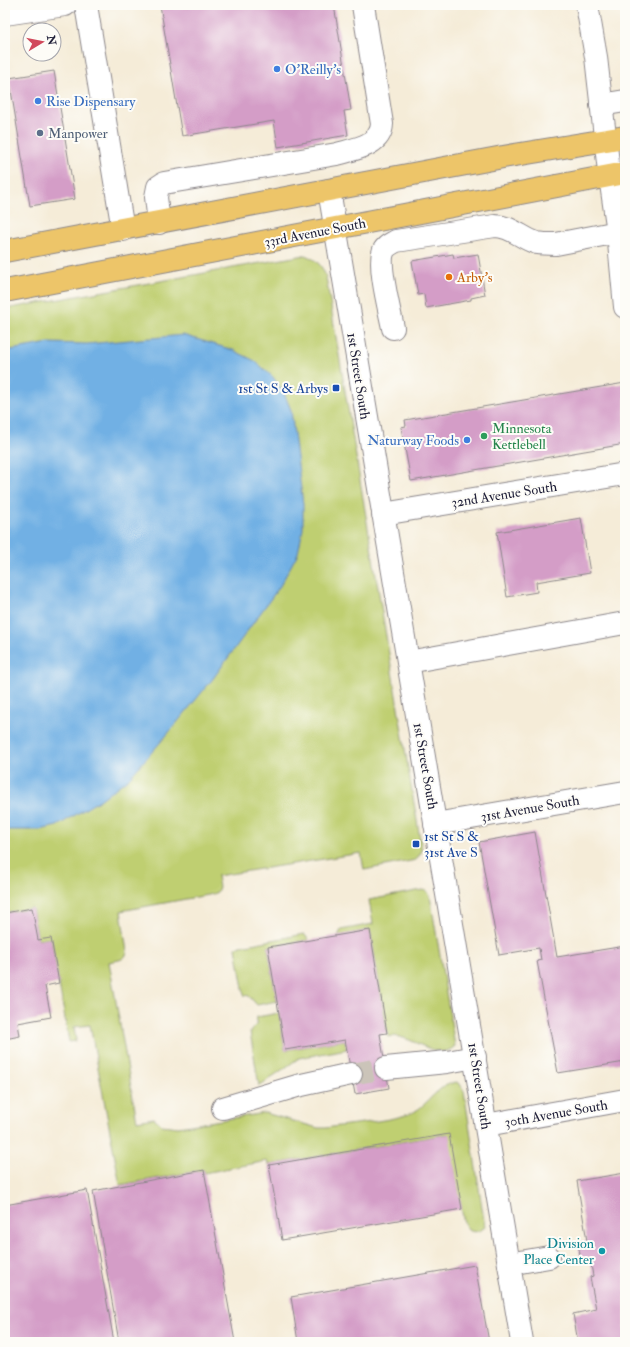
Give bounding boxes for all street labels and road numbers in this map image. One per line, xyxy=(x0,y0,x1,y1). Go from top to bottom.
street label: 33rd Avenue South xyxy=(263,214,368,251)
street label: 1st Street South xyxy=(343,331,374,421)
street label: 32nd Avenue South xyxy=(450,478,559,511)
street label: 1st Street South xyxy=(410,721,442,811)
street label: 31st Avenue South xyxy=(479,791,581,826)
street label: 1st Street South xyxy=(464,1041,495,1131)
street label: 30th Avenue South xyxy=(503,1096,610,1131)

